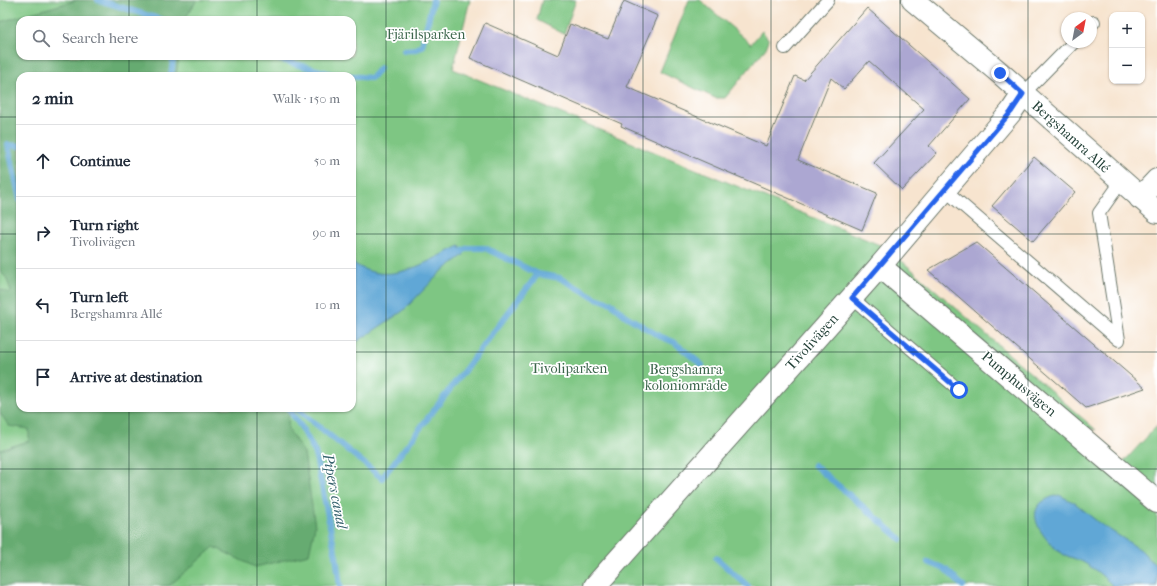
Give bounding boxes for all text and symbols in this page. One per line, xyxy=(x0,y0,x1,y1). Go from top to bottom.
north arrow xyxy=(1061,12,1097,48)
map controls xyxy=(1109,12,1145,84)
button: + xyxy=(1109,12,1145,48)
search box xyxy=(16,16,356,60)
park label: Fjärilsparken xyxy=(387,26,465,43)
icon: search xyxy=(30,27,52,49)
text: Search here xyxy=(62,29,138,47)
button: − xyxy=(1109,48,1145,84)
route end xyxy=(991,64,1009,82)
text: 2 min xyxy=(32,88,73,108)
text: Walk · 150 m xyxy=(273,91,340,106)
street label: Bergshamra Allé xyxy=(1028,97,1114,177)
icon: ahead xyxy=(32,150,54,172)
text: Continue xyxy=(70,152,130,170)
text: 50 m xyxy=(314,153,340,168)
text: Turn right xyxy=(70,216,139,234)
icon: right xyxy=(32,222,54,244)
text: 90 m xyxy=(312,225,340,240)
text: Tivolivägen xyxy=(70,234,135,249)
text: Turn left xyxy=(70,288,128,306)
icon: left xyxy=(32,294,54,316)
text: 10 m xyxy=(315,297,340,312)
text: Bergshamra Allé xyxy=(70,306,162,321)
street label: Tivolivägen xyxy=(782,310,842,374)
street label: Pumphusvägen xyxy=(978,348,1060,420)
park label: Tivoliparken xyxy=(531,360,607,377)
park label: Bergshamra koloniområde xyxy=(645,361,727,394)
icon: arrive xyxy=(32,366,54,388)
text: Arrive at destination xyxy=(70,368,202,386)
route start xyxy=(950,381,968,399)
water label: Pipers canal xyxy=(319,451,352,532)

